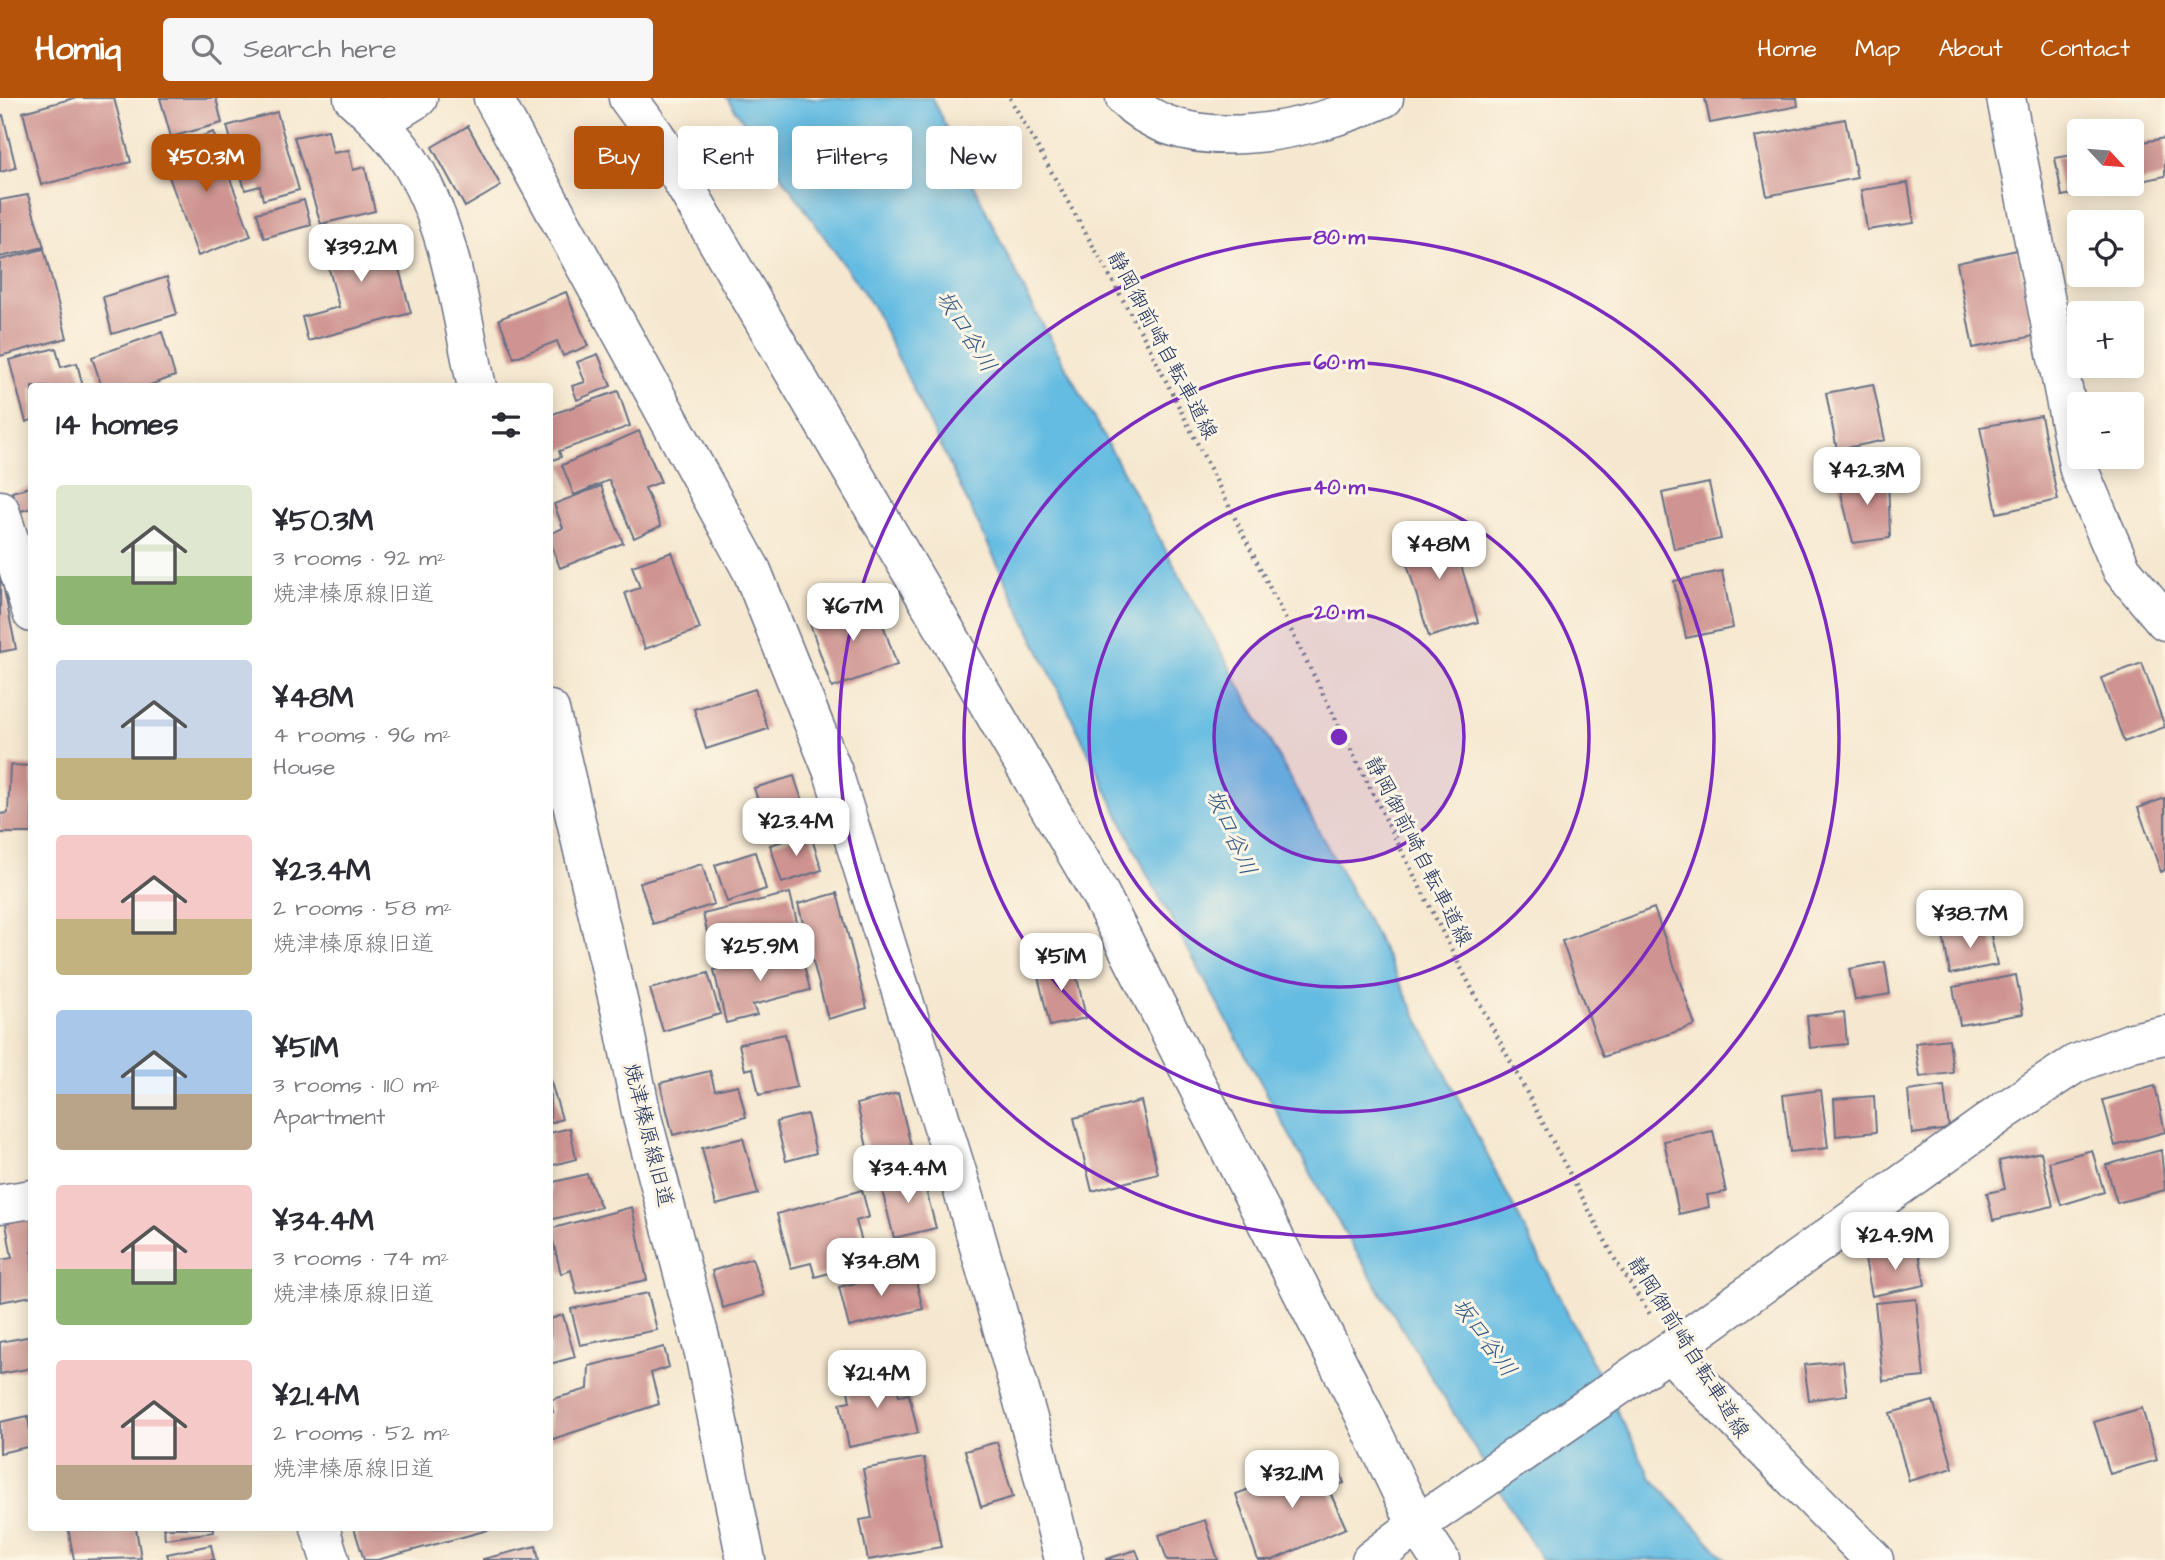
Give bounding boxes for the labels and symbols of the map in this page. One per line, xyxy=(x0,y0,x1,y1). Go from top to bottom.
north arrow xyxy=(2067,119,2144,196)
pin: ¥50.3M xyxy=(149,134,263,194)
text: 80 m xyxy=(1313,223,1365,252)
pin: ¥39.2M xyxy=(304,225,418,284)
street label: 静岡御前崎自転車道線 xyxy=(1100,246,1225,445)
water label: 坂口谷川 xyxy=(928,284,1004,379)
text: 60 m xyxy=(1313,348,1365,377)
pin: ¥42.3M xyxy=(1810,448,1924,507)
text: 40 m xyxy=(1313,473,1366,502)
pin: ¥48M xyxy=(1398,522,1480,581)
pin: ¥67M xyxy=(812,584,894,643)
text: 20 m xyxy=(1313,598,1365,627)
centre of rings xyxy=(1327,725,1351,749)
street label: 静岡御前崎自転車道線 xyxy=(1358,751,1479,951)
water label: 坂口谷川 xyxy=(1198,784,1264,881)
pin: ¥23.4M xyxy=(739,798,853,858)
pin: ¥38.7M xyxy=(1913,890,2027,950)
pin: ¥25.9M xyxy=(703,924,817,983)
pin: ¥51M xyxy=(1020,934,1102,993)
street label: 焼津榛原線旧道 xyxy=(617,1060,680,1210)
pin: ¥34.4M xyxy=(851,1146,965,1205)
pin: ¥24.9M xyxy=(1838,1212,1952,1272)
pin: ¥34.8M xyxy=(824,1238,938,1298)
street label: 静岡御前崎自転車道線 xyxy=(1621,1251,1757,1444)
water label: 坂口谷川 xyxy=(1444,1291,1524,1384)
pin: ¥21.4M xyxy=(820,1350,934,1410)
pin: ¥32.1M xyxy=(1235,1450,1349,1510)

